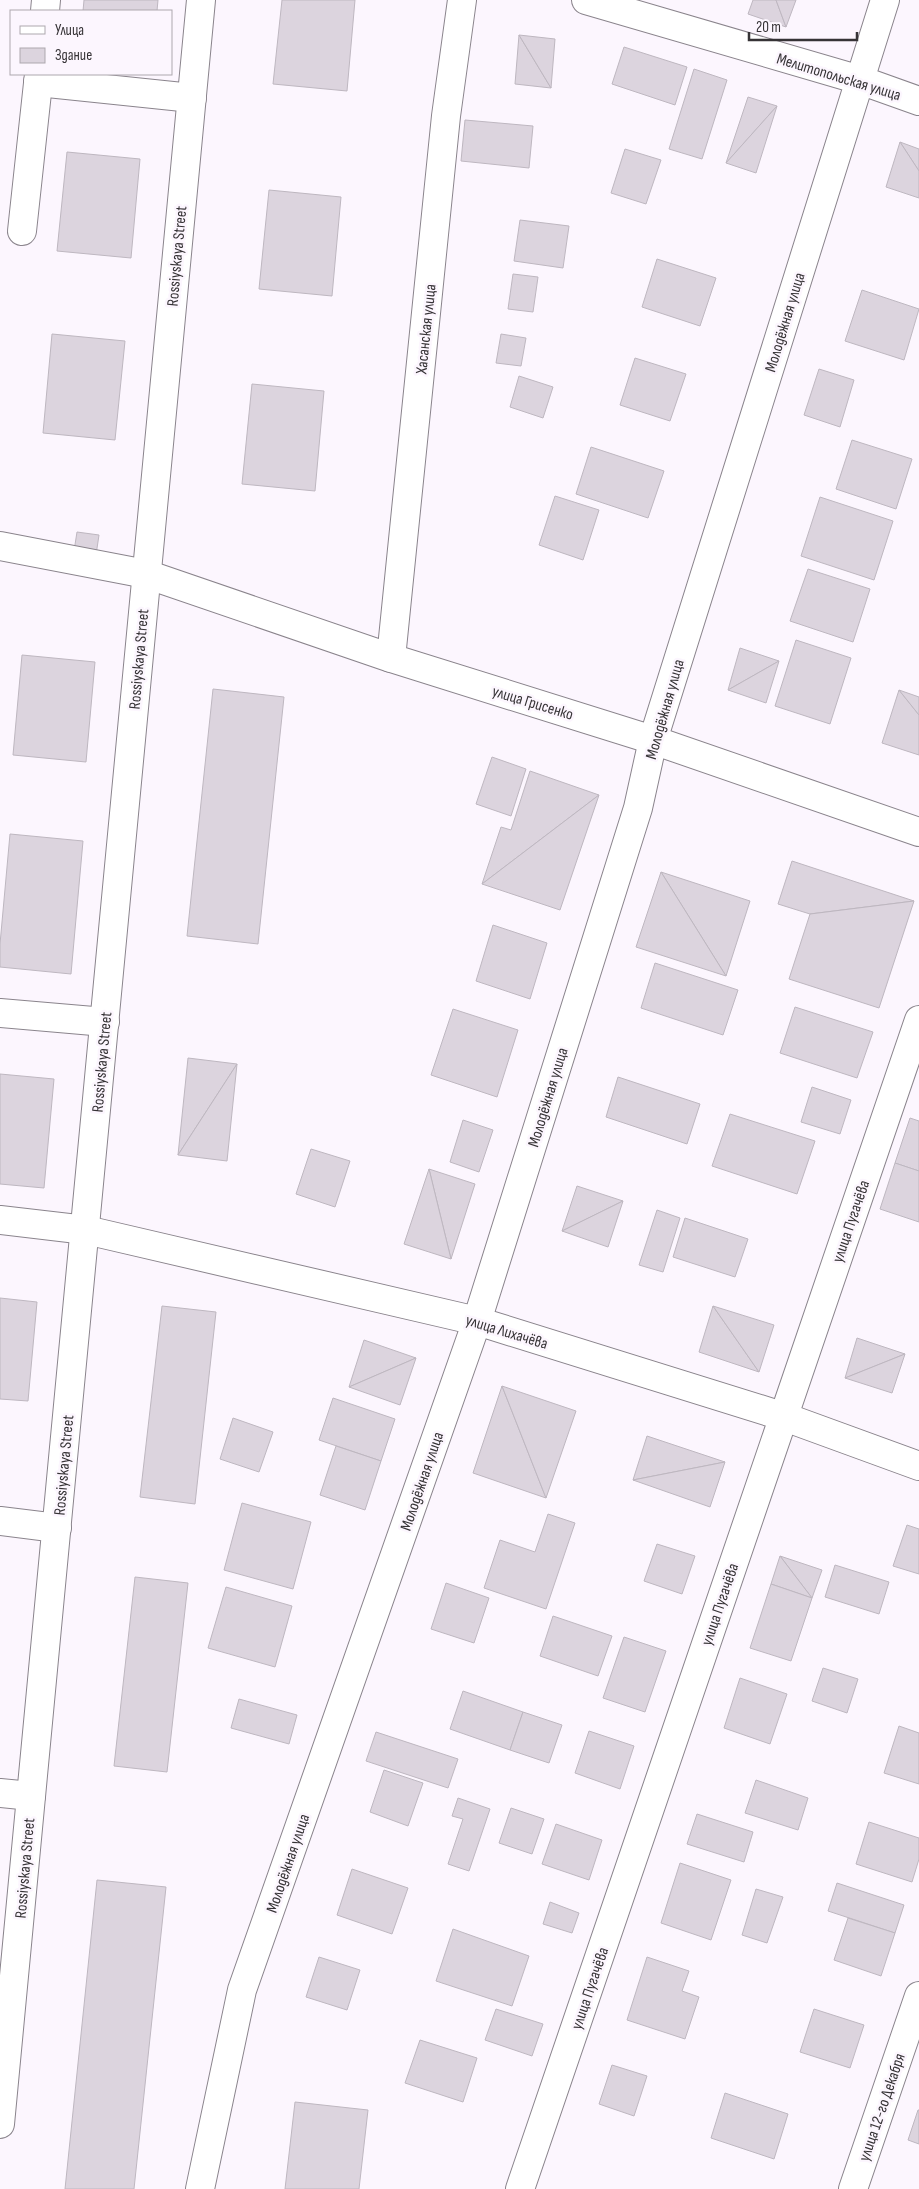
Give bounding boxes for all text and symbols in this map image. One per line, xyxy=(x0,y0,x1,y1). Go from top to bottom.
legend xyxy=(10,10,172,75)
scale bar xyxy=(749,10,856,42)
text: 20 m xyxy=(756,18,781,37)
text: Улица xyxy=(55,21,84,40)
text: Здание xyxy=(55,46,92,65)
street label: Мелитопольская улица xyxy=(774,50,903,105)
street label: Rossiyskaya Street xyxy=(164,205,191,307)
street label: Молодёжная улица xyxy=(761,270,810,374)
street label: Хасанская улица xyxy=(412,283,441,376)
street label: Rossiyskaya Street xyxy=(126,608,153,710)
street label: Молодёжная улица xyxy=(642,657,689,762)
street label: улица Грисенко xyxy=(490,682,575,725)
street label: Rossiyskaya Street xyxy=(89,1011,116,1113)
street label: Молодёжная улица xyxy=(524,1045,573,1149)
street label: улица Пугачёва xyxy=(828,1178,874,1265)
street label: улица Лихачёва xyxy=(463,1311,550,1354)
street label: Rossiyskaya Street xyxy=(51,1414,78,1516)
street label: Молодёжная улица xyxy=(397,1430,448,1533)
street label: улица Пугачёва xyxy=(697,1561,743,1648)
street label: Молодёжная улица xyxy=(263,1812,314,1915)
street label: Rossiyskaya Street xyxy=(12,1817,39,1919)
street label: улица Пугачёва xyxy=(567,1945,613,2032)
street label: улица 12-го Декабря xyxy=(855,2051,910,2164)

